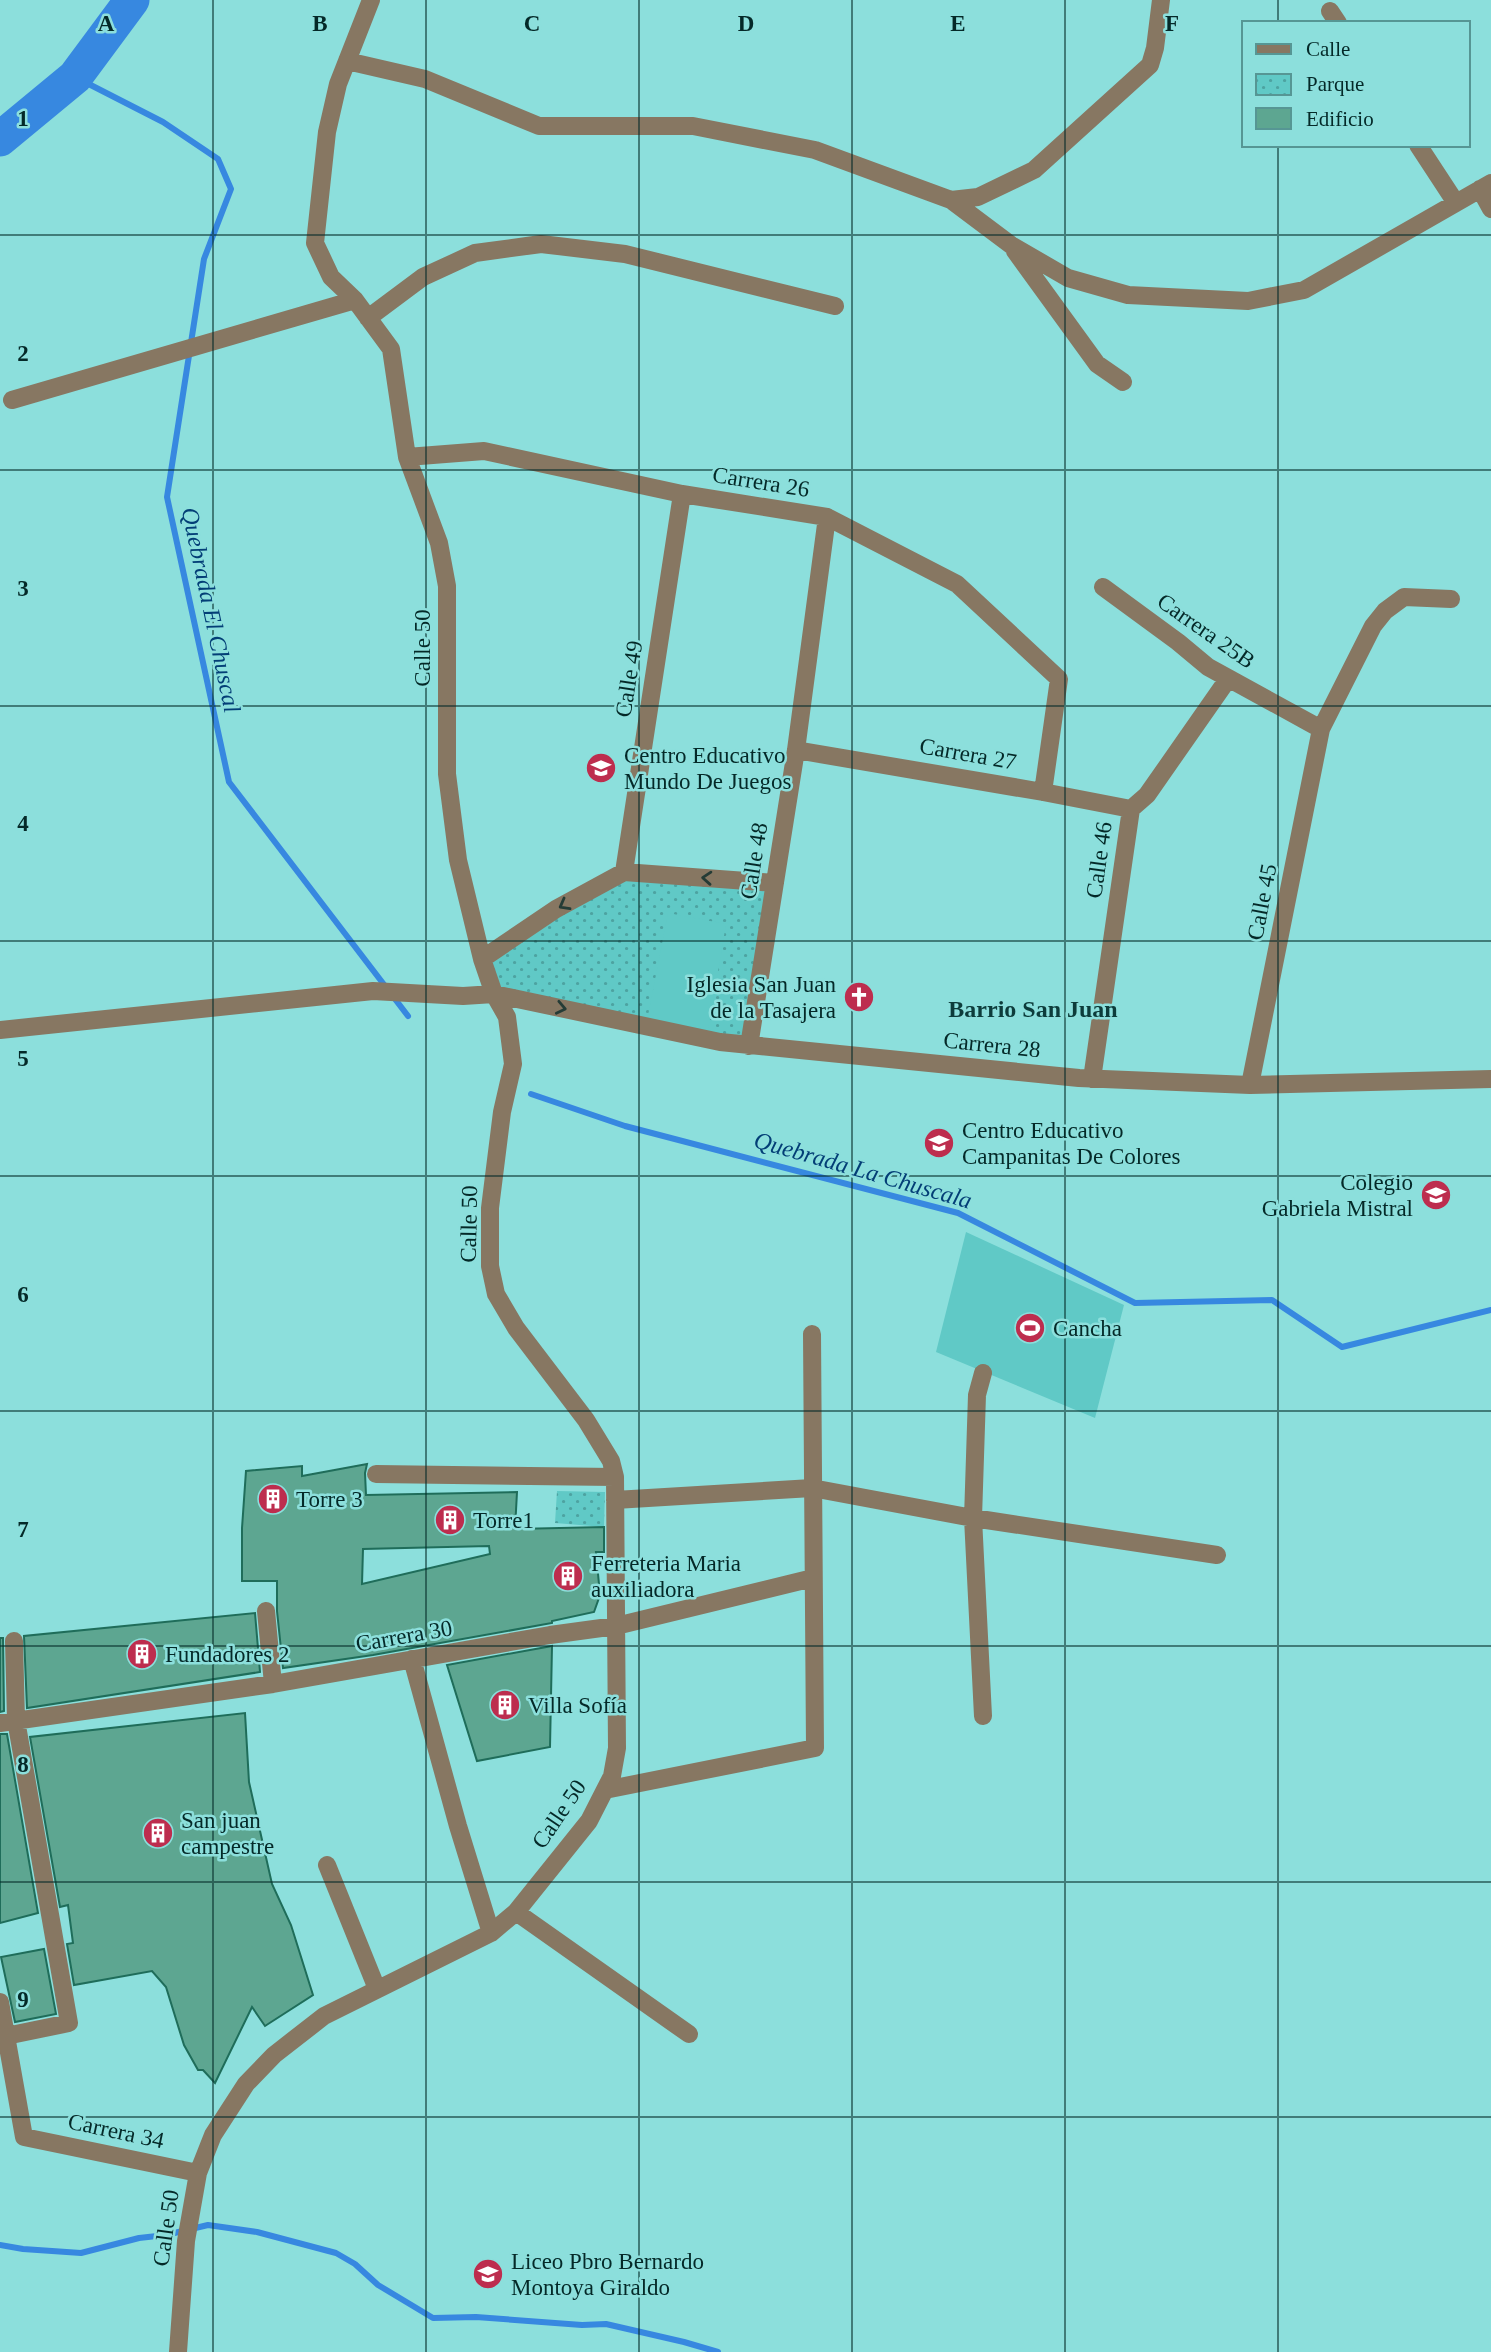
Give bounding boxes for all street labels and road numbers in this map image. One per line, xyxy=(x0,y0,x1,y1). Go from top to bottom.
street label: Carrera 26 xyxy=(711,462,811,502)
street label: Carrera 25B xyxy=(1153,588,1259,674)
street label: Calle 50 xyxy=(410,609,435,687)
street label: Calle 49 xyxy=(611,639,647,719)
street label: Carrera 27 xyxy=(918,733,1018,775)
street label: Calle 46 xyxy=(1081,820,1117,900)
street label: Calle 48 xyxy=(736,821,772,901)
street label: Calle 45 xyxy=(1242,862,1282,942)
street label: Carrera 28 xyxy=(942,1027,1042,1063)
street label: Calle 50 xyxy=(456,1185,482,1263)
street label: Carrera 30 xyxy=(354,1615,454,1657)
street label: Calle 50 xyxy=(527,1775,591,1853)
street label: Carrera 34 xyxy=(66,2109,167,2153)
street label: Calle 50 xyxy=(148,2188,184,2268)

